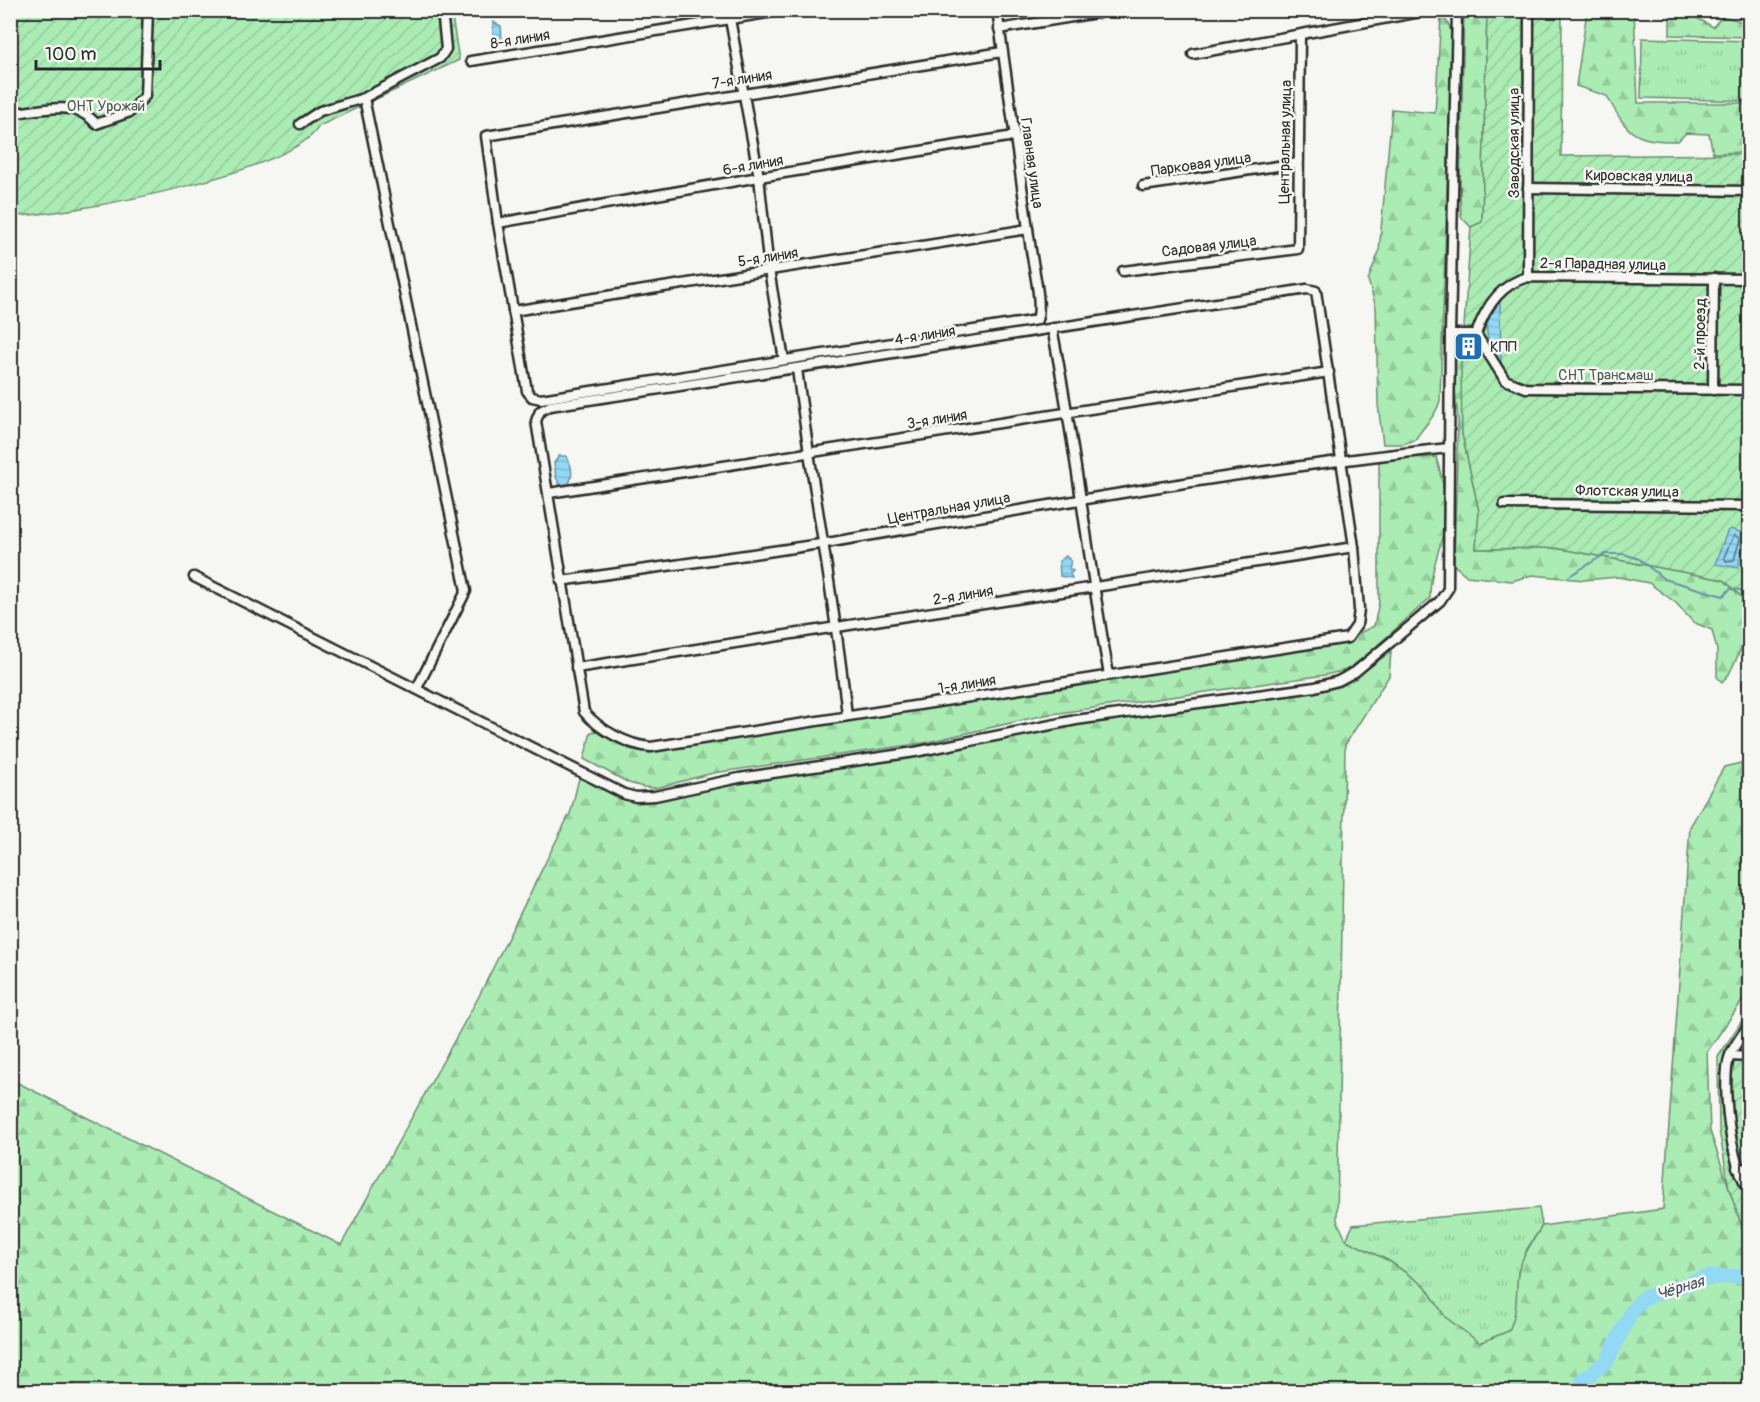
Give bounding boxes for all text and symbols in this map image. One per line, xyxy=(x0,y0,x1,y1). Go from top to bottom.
street label: 8-я линия xyxy=(489,25,551,54)
scale bar xyxy=(36,33,160,71)
text: 100 m xyxy=(45,43,97,66)
street label: 7-я линия xyxy=(711,65,773,94)
street label: Центральная улица xyxy=(1275,80,1296,204)
street label: Заводская улица xyxy=(1505,88,1524,198)
park label: ОНТ Урожай xyxy=(67,97,145,116)
street label: Главная улица xyxy=(1016,116,1047,210)
street label: Парковая улица xyxy=(1150,148,1252,181)
street label: 6-я линия xyxy=(721,151,785,180)
street label: Кировская улица xyxy=(1585,166,1693,187)
street label: Садовая улица xyxy=(1161,231,1258,262)
street label: 5-я линия xyxy=(737,243,799,272)
street label: 2-я Парадная улица xyxy=(1540,254,1666,275)
street label: 2-й проезд xyxy=(1690,298,1711,370)
street label: 4-я линия xyxy=(893,321,957,350)
building icon: КПП xyxy=(1453,331,1485,363)
place label: КПП xyxy=(1490,338,1517,357)
park label: СНТ Трансмаш xyxy=(1558,366,1654,385)
street label: 3-я линия xyxy=(906,405,969,434)
street label: Флотская улица xyxy=(1575,481,1679,502)
street label: Центральная улица xyxy=(886,488,1012,529)
street label: 2-я линия xyxy=(932,581,995,610)
street label: 1-я линия xyxy=(937,671,997,698)
water label: Чёрная xyxy=(1654,1271,1708,1305)

